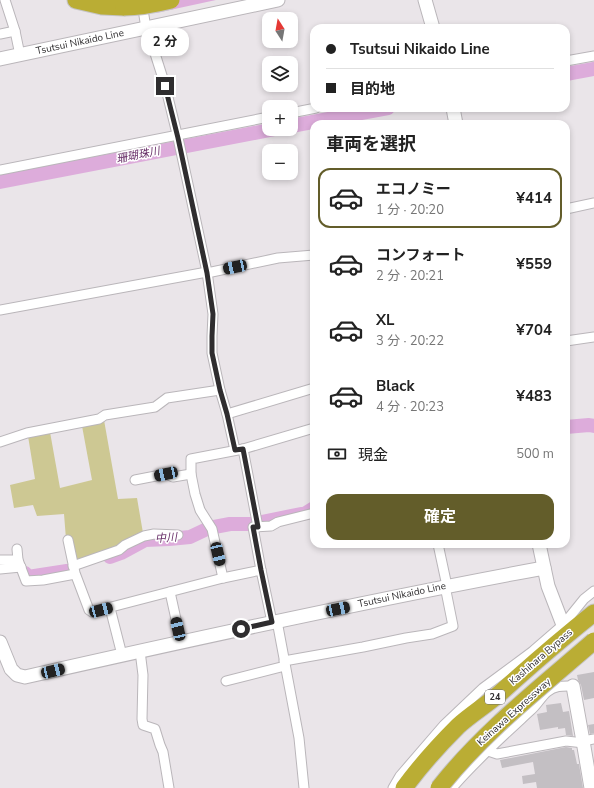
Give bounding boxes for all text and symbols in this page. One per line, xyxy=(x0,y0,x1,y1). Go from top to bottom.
north arrow xyxy=(262,12,298,48)
map controls xyxy=(262,12,298,180)
street label: Tsutsui Nikaido Line xyxy=(35,26,125,58)
callout: 2 分 xyxy=(141,28,189,56)
text: 2 分 xyxy=(153,33,177,51)
text: Tsutsui Nikaido Line xyxy=(350,39,490,59)
button: layers xyxy=(262,56,298,92)
route end xyxy=(156,77,174,95)
text: 目的地 xyxy=(350,79,395,99)
button: + xyxy=(262,100,298,136)
text: 車両を選択 xyxy=(326,132,416,156)
water label: 珊瑚珠川 xyxy=(115,143,162,167)
button: − xyxy=(262,144,298,180)
text: エコノミー xyxy=(376,179,451,199)
icon: car xyxy=(328,180,364,216)
text: ¥414 xyxy=(516,188,552,208)
text: 1 分 · 20:20 xyxy=(376,201,444,219)
text: コンフォート xyxy=(376,245,466,265)
icon: car xyxy=(328,246,364,282)
text: ¥559 xyxy=(516,254,552,274)
car xyxy=(222,259,248,275)
text: 2 分 · 20:21 xyxy=(376,267,444,285)
text: XL xyxy=(376,310,395,330)
icon: car xyxy=(328,312,364,348)
text: ¥704 xyxy=(516,320,552,340)
text: 3 分 · 20:22 xyxy=(376,332,444,350)
text: Black xyxy=(376,376,414,396)
icon: car xyxy=(328,378,364,414)
text: ¥483 xyxy=(516,386,552,406)
text: 4 分 · 20:23 xyxy=(376,398,444,416)
icon: cash xyxy=(326,443,348,465)
text: 現金 xyxy=(358,445,388,465)
text: 500 m xyxy=(516,445,554,463)
car xyxy=(153,466,179,482)
button: 確定 xyxy=(326,494,554,540)
water label: 中川 xyxy=(155,530,178,546)
car xyxy=(209,541,227,567)
street label: Tsutsui Nikaido Line xyxy=(357,579,447,611)
car xyxy=(88,601,114,619)
car xyxy=(325,601,351,617)
car xyxy=(169,616,187,642)
route start xyxy=(232,620,250,638)
street label: Kashihara Bypass xyxy=(506,626,576,688)
car xyxy=(40,662,66,680)
street label: Keinawa Expressway xyxy=(474,674,555,749)
road number: 24 xyxy=(485,690,505,704)

